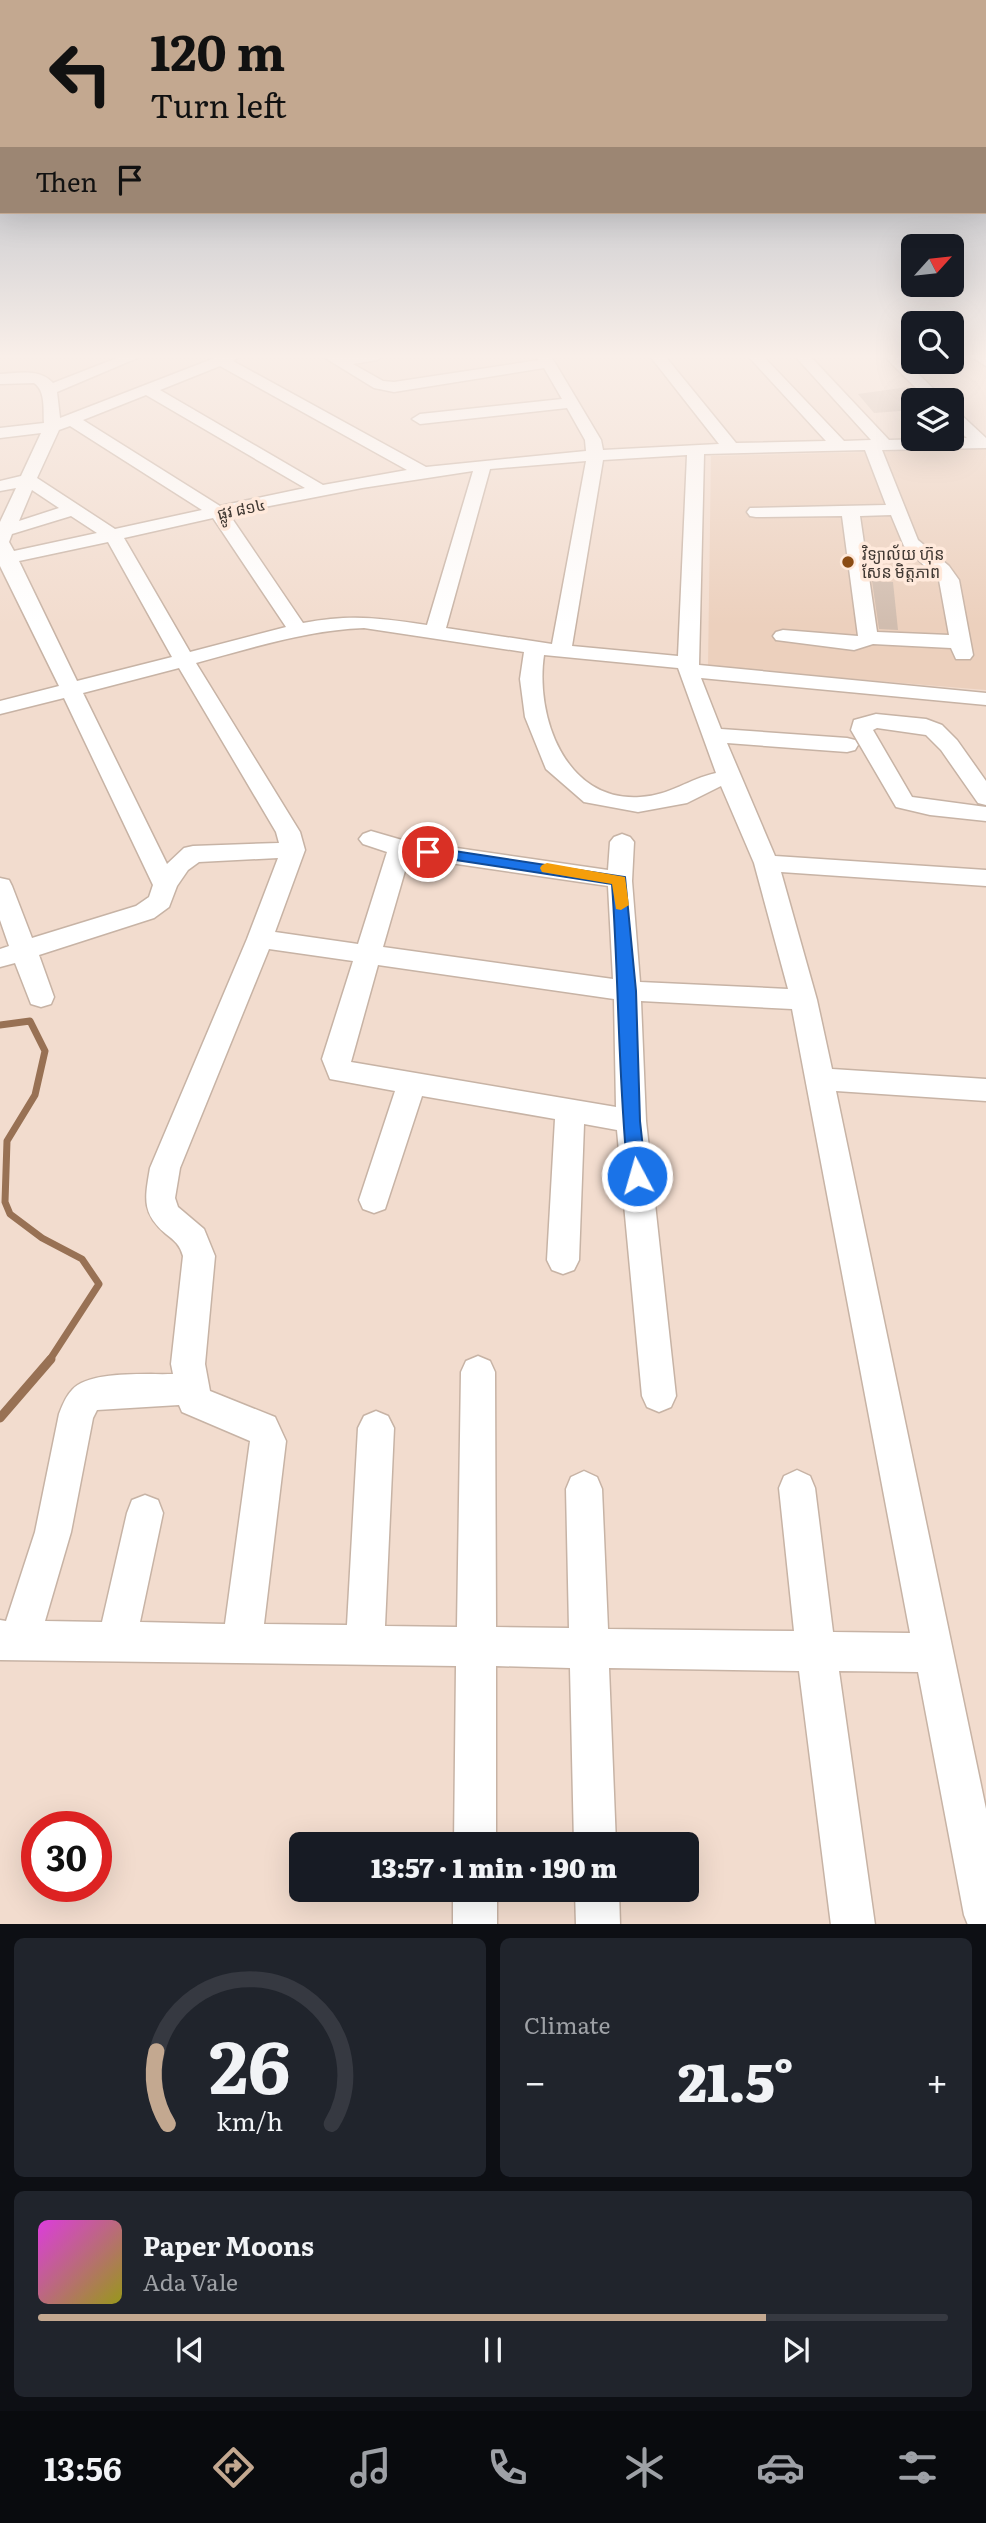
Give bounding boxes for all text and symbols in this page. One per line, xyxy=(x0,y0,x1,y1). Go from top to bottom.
text: 120 m xyxy=(150,13,285,86)
icon: left xyxy=(35,28,126,119)
text: Turn left xyxy=(150,80,287,128)
text: Then xyxy=(35,161,97,200)
icon: arrive xyxy=(111,161,149,199)
north arrow xyxy=(901,234,964,298)
map controls xyxy=(901,234,964,451)
button: search xyxy=(901,311,964,374)
button: layers xyxy=(901,388,964,451)
street label: ផ្លូវ ៨១៤ xyxy=(215,491,268,528)
place label: វិទ្យាល័យ ហ៊ុន សែន មិត្តភាព xyxy=(861,541,944,583)
marker: វិទ្យាល័យ ហ៊ុន សែន មិត្តភាព xyxy=(840,554,856,570)
pin xyxy=(398,822,458,882)
icon: arrive xyxy=(409,833,447,871)
position arrow xyxy=(600,1139,674,1213)
speed limit sign: 30 xyxy=(21,1811,112,1902)
text: 13:57 · 1 min · 190 m xyxy=(371,1847,617,1886)
text: Climate xyxy=(524,2007,610,2041)
text: 26 xyxy=(209,2008,291,2116)
text: 21.5° xyxy=(678,2041,794,2118)
text: − xyxy=(524,2051,546,2108)
text: + xyxy=(926,2051,948,2108)
text: km/h xyxy=(217,2101,283,2138)
text: Paper Moons xyxy=(143,2225,314,2264)
text: Ada Vale xyxy=(143,2264,238,2298)
icon: previous xyxy=(171,2331,209,2369)
icon: pause xyxy=(474,2331,512,2369)
icon: next xyxy=(777,2331,815,2369)
text: 13:56 xyxy=(44,2443,122,2491)
icon: directions xyxy=(209,2443,258,2492)
icon: music xyxy=(346,2443,395,2492)
icon: phone xyxy=(483,2443,532,2492)
icon: climate xyxy=(620,2443,669,2492)
icon: car xyxy=(756,2443,805,2492)
icon: filters xyxy=(893,2443,942,2492)

